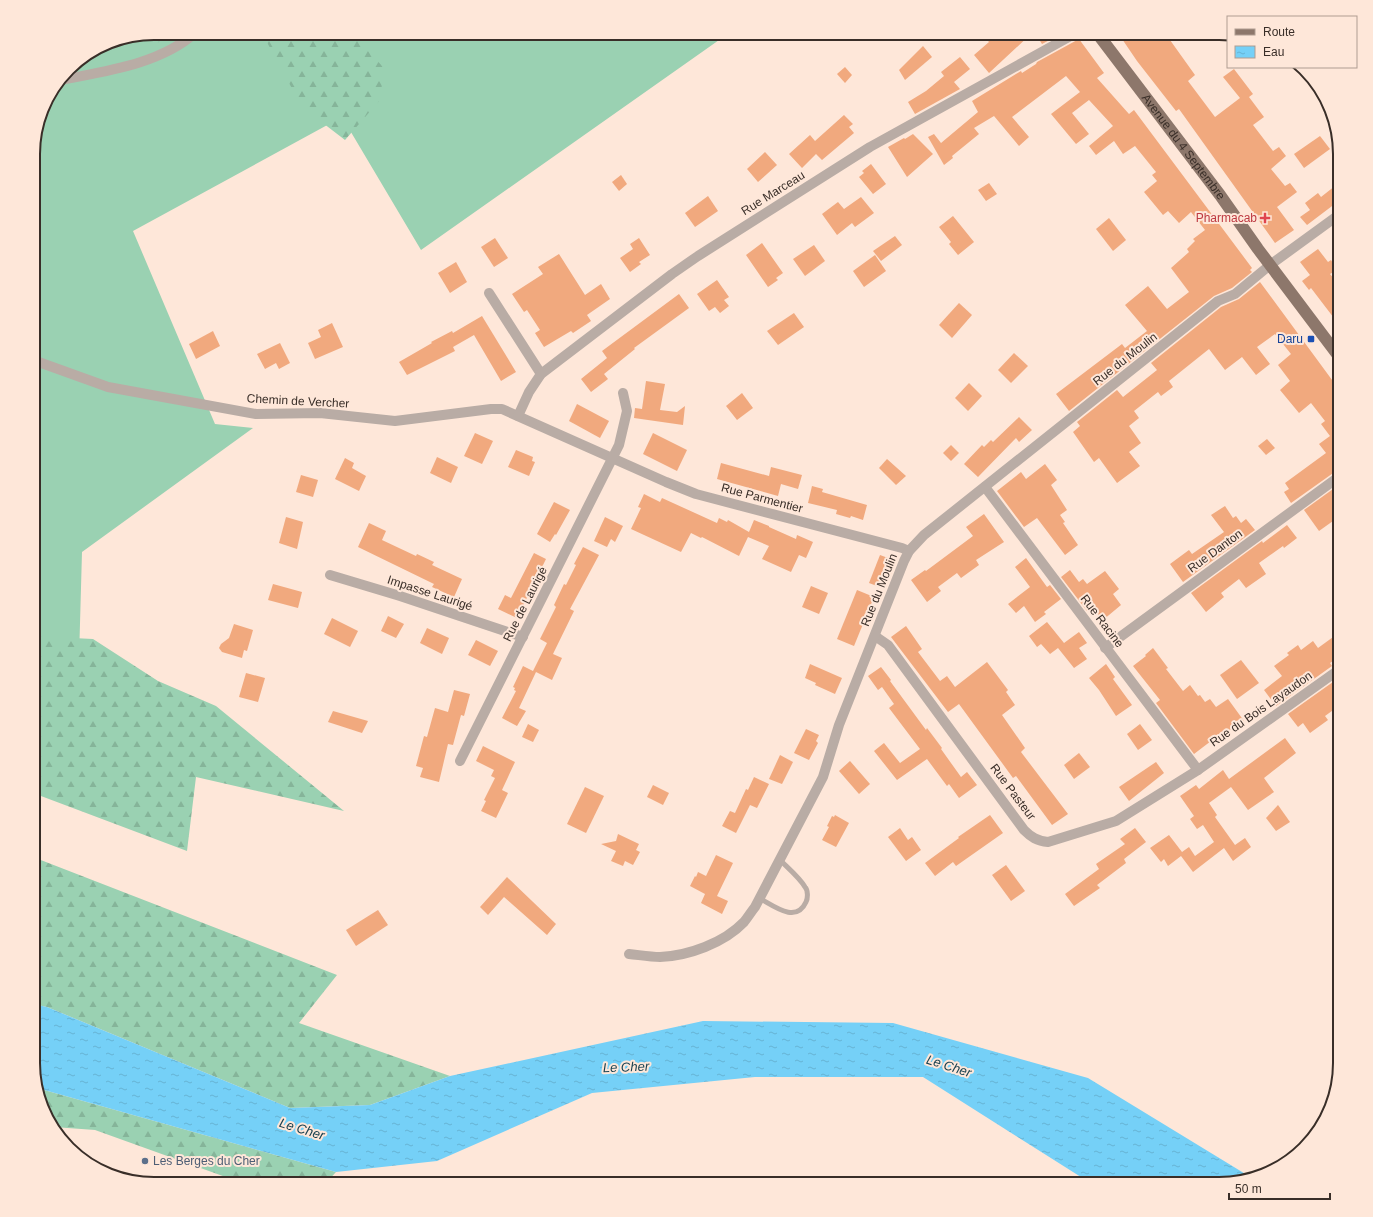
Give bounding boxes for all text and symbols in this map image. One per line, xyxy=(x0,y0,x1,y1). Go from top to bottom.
legend xyxy=(1227,16,1357,68)
text: Route xyxy=(1263,25,1295,39)
text: Eau xyxy=(1263,45,1284,59)
street label: Avenue du 4 Septembre xyxy=(1139,91,1228,203)
street label: Rue Marceau xyxy=(739,168,807,218)
place label: Pharmacab xyxy=(1196,211,1257,225)
marker: Pharmacab xyxy=(1260,213,1270,223)
street label: Rue du Moulin xyxy=(1090,330,1160,388)
place label: Daru xyxy=(1277,332,1303,346)
marker: Daru xyxy=(1306,334,1316,344)
street label: Chemin de Vercher xyxy=(246,391,350,411)
street label: Rue Parmentier xyxy=(720,480,804,516)
street label: Rue Danton xyxy=(1185,527,1245,575)
street label: Rue du Moulin xyxy=(858,552,900,628)
street label: Rue de Laurigé xyxy=(500,564,550,644)
street label: Impasse Laurigé xyxy=(386,573,475,613)
street label: Rue Racine xyxy=(1078,592,1127,651)
street label: Rue du Bois Layaudon xyxy=(1207,668,1315,750)
street label: Rue Pasteur xyxy=(987,761,1039,823)
water label: Le Cher xyxy=(925,1052,974,1080)
water label: Le Cher xyxy=(603,1059,650,1075)
water label: Le Cher xyxy=(278,1115,327,1143)
place label: Les Berges du Cher xyxy=(153,1154,260,1168)
marker: Les Berges du Cher xyxy=(140,1156,150,1166)
scale bar xyxy=(1229,1175,1330,1201)
text: 50 m xyxy=(1235,1182,1262,1196)

